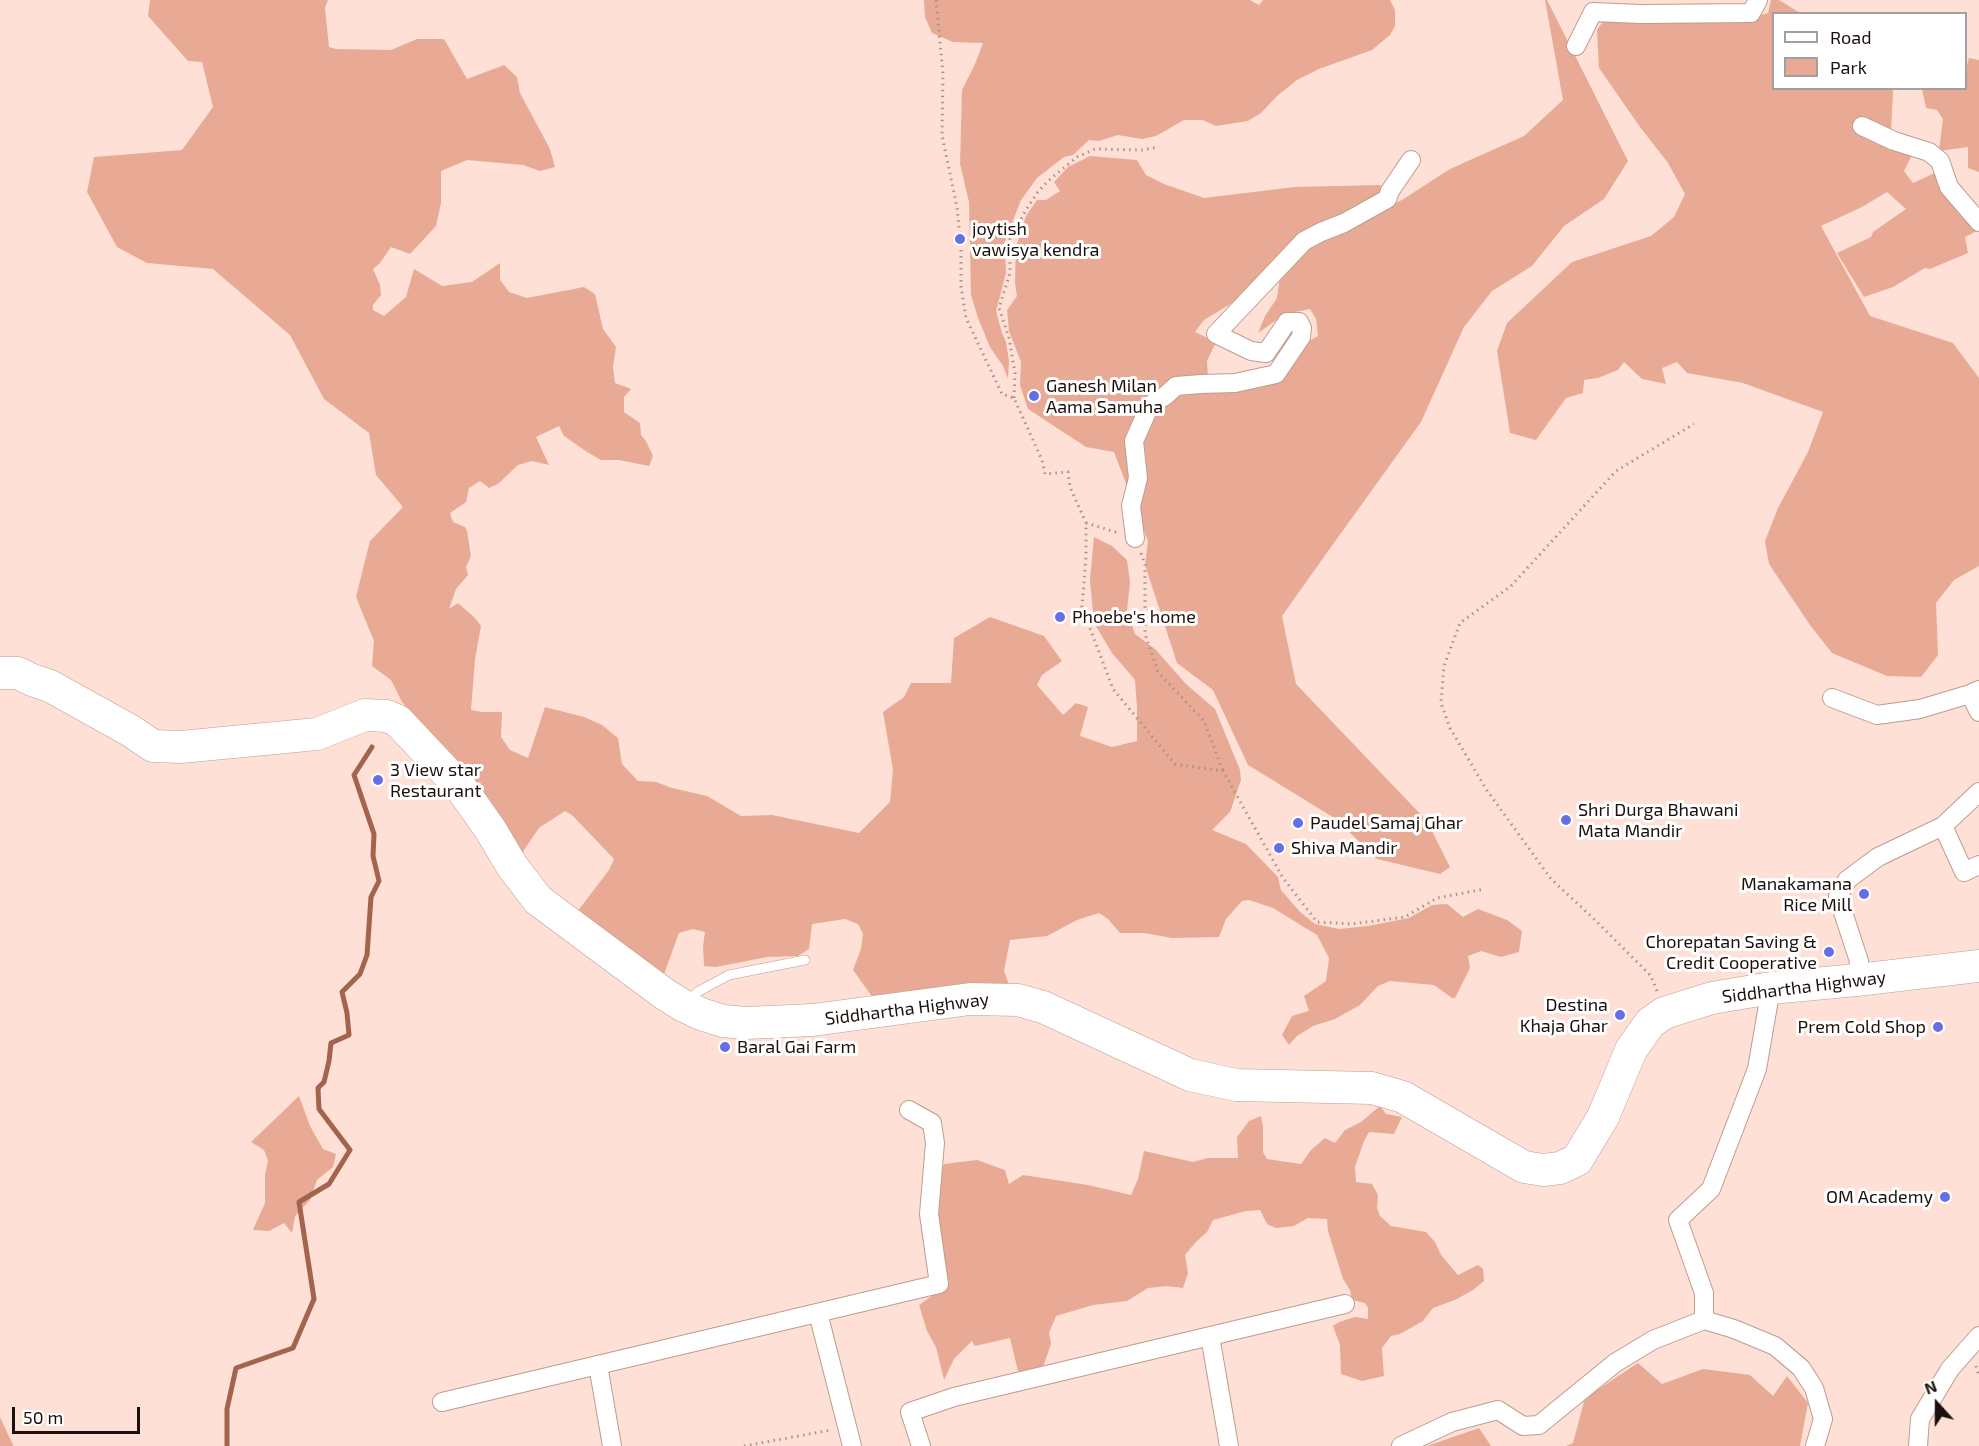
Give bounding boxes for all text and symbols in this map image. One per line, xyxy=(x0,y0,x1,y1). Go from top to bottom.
legend xyxy=(1772,12,1967,90)
text: Road xyxy=(1830,26,1871,48)
text: Park xyxy=(1830,56,1867,78)
place label: joytish vawisya kendra xyxy=(972,218,1099,260)
marker: joytish vawisya kendra xyxy=(953,232,967,246)
place label: Ganesh Milan Aama Samuha xyxy=(1046,375,1163,418)
marker: Ganesh Milan Aama Samuha xyxy=(1027,389,1041,403)
place label: Phoebe's home xyxy=(1072,606,1196,628)
marker: Phoebe's home xyxy=(1053,610,1067,624)
place label: 3 View star Restaurant xyxy=(390,759,481,802)
marker: 3 View star Restaurant xyxy=(371,773,385,787)
place label: Shri Durga Bhawani Mata Mandir xyxy=(1578,799,1739,842)
place label: Paudel Samaj Ghar xyxy=(1310,812,1463,834)
marker: Shri Durga Bhawani Mata Mandir xyxy=(1559,813,1573,827)
marker: Paudel Samaj Ghar xyxy=(1291,816,1305,830)
place label: Shiva Mandir xyxy=(1291,837,1397,859)
marker: Shiva Mandir xyxy=(1272,841,1286,855)
place label: Manakamana Rice Mill xyxy=(1741,873,1852,916)
marker: Manakamana Rice Mill xyxy=(1857,887,1871,901)
place label: Chorepatan Saving & Credit Cooperative xyxy=(1645,931,1817,974)
marker: Chorepatan Saving & Credit Cooperative xyxy=(1822,945,1836,959)
street label: Siddhartha Highway xyxy=(1721,966,1887,1008)
street label: Siddhartha Highway xyxy=(824,988,990,1030)
place label: Destina Khaja Ghar xyxy=(1520,994,1608,1036)
marker: Destina Khaja Ghar xyxy=(1613,1008,1627,1022)
place label: Prem Cold Shop xyxy=(1798,1016,1926,1038)
marker: Prem Cold Shop xyxy=(1931,1020,1945,1034)
place label: Baral Gai Farm xyxy=(737,1036,856,1058)
marker: Baral Gai Farm xyxy=(718,1040,732,1054)
place label: OM Academy xyxy=(1826,1186,1933,1208)
marker: OM Academy xyxy=(1938,1190,1952,1204)
north arrow xyxy=(1907,1374,1967,1434)
text: N xyxy=(1922,1376,1939,1398)
scale bar xyxy=(15,1395,142,1433)
text: 50 m xyxy=(23,1406,63,1428)

